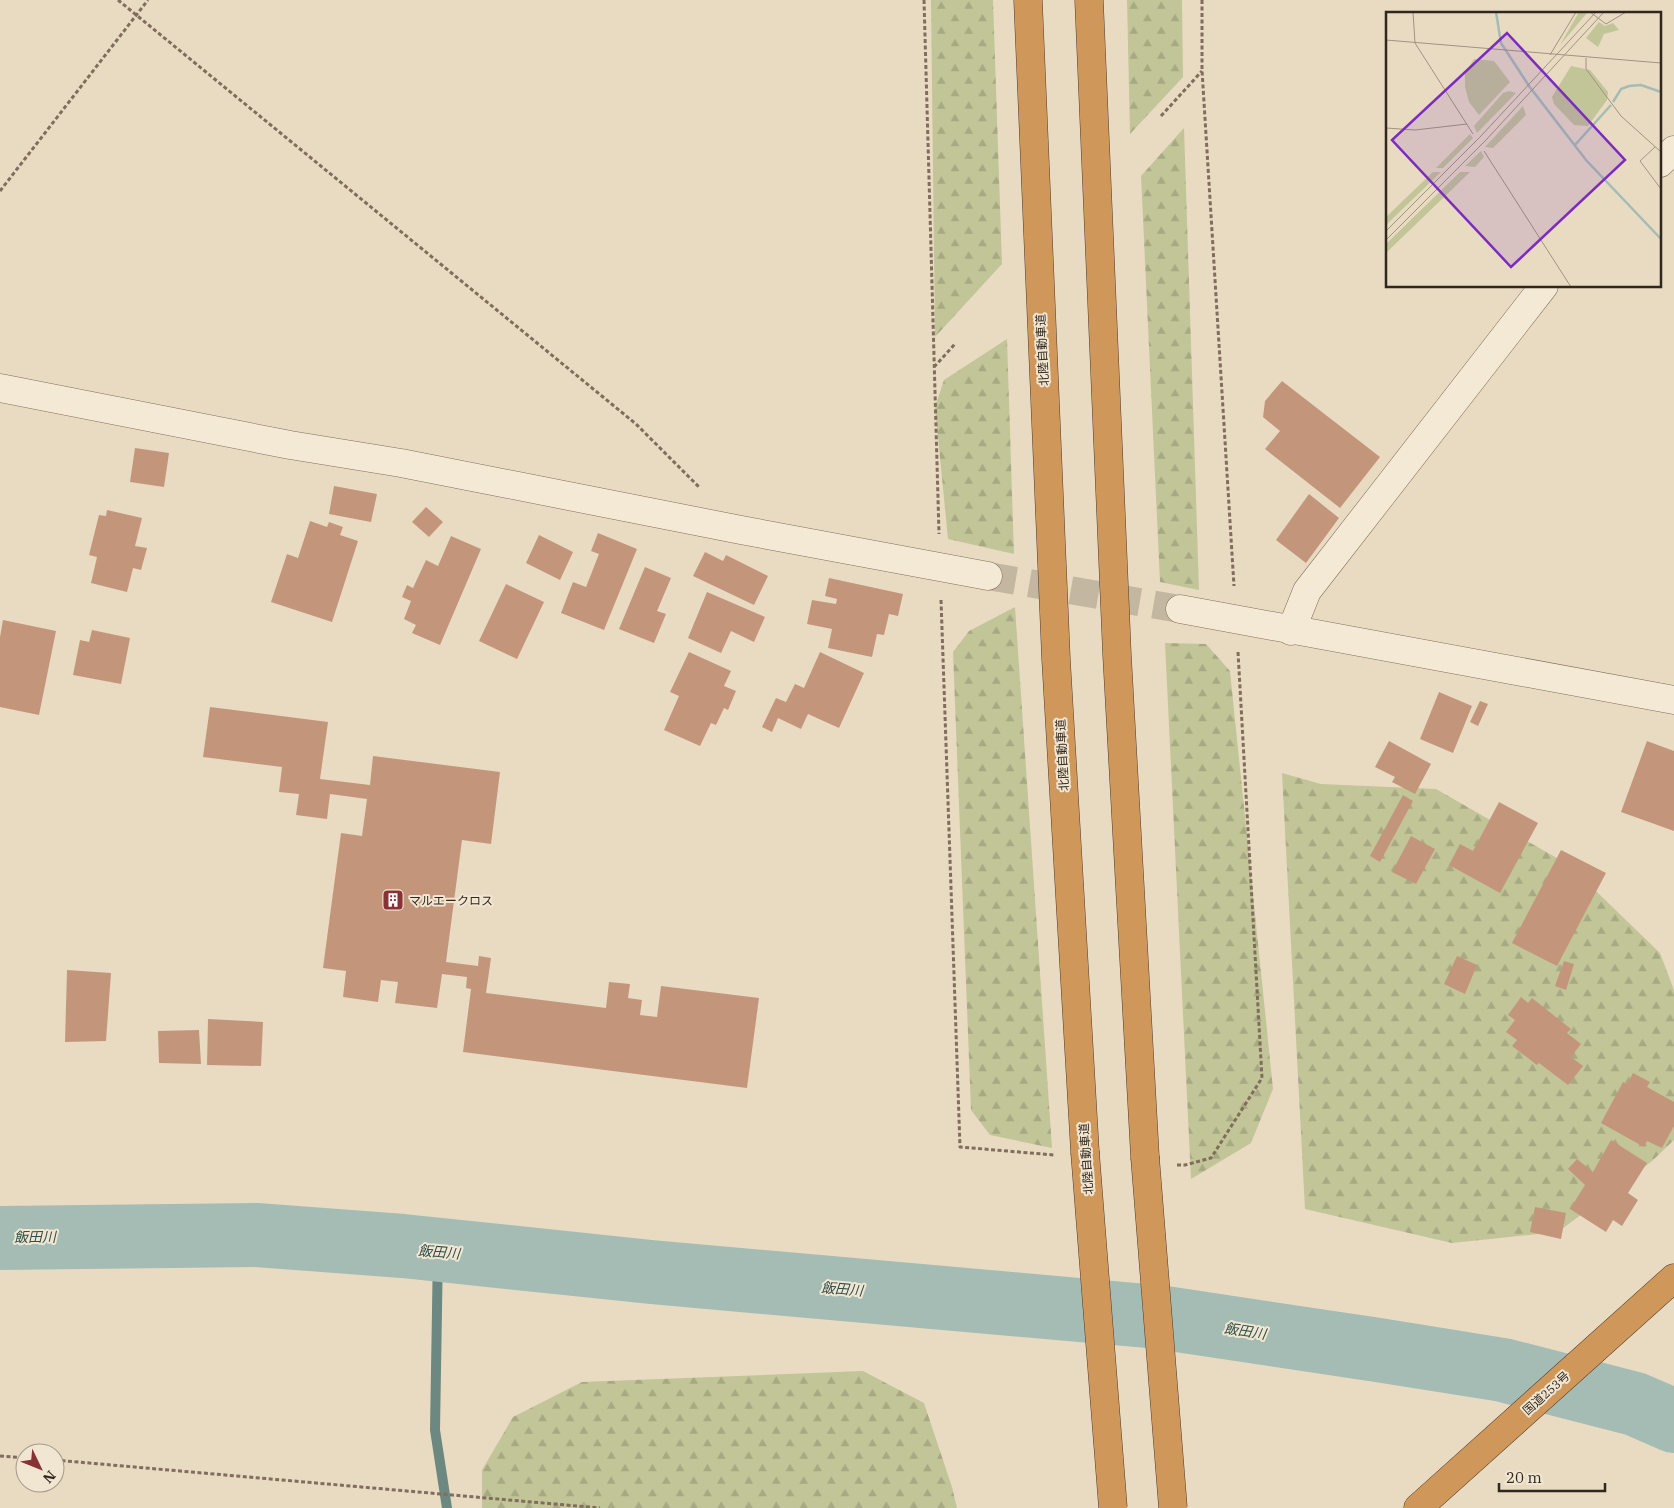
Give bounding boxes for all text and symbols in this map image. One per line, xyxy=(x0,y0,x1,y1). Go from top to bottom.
inset map xyxy=(1386,12,1662,288)
street label: 北陸自動車道 xyxy=(1033,314,1051,386)
street label: 北陸自動車道 xyxy=(1053,719,1071,791)
building icon: マルエークロス xyxy=(381,888,405,912)
place label: マルエークロス xyxy=(409,893,493,908)
street label: 北陸自動車道 xyxy=(1076,1123,1096,1195)
water label: 飯田川 xyxy=(14,1228,58,1246)
water label: 飯田川 xyxy=(417,1241,463,1263)
water label: 飯田川 xyxy=(820,1278,866,1300)
water label: 飯田川 xyxy=(1223,1319,1269,1343)
street label: 国道253号 xyxy=(1520,1368,1572,1418)
north arrow xyxy=(15,1443,65,1493)
scale bar xyxy=(1499,1460,1605,1492)
text: N xyxy=(39,1467,60,1487)
text: 20 m xyxy=(1506,1468,1542,1487)

